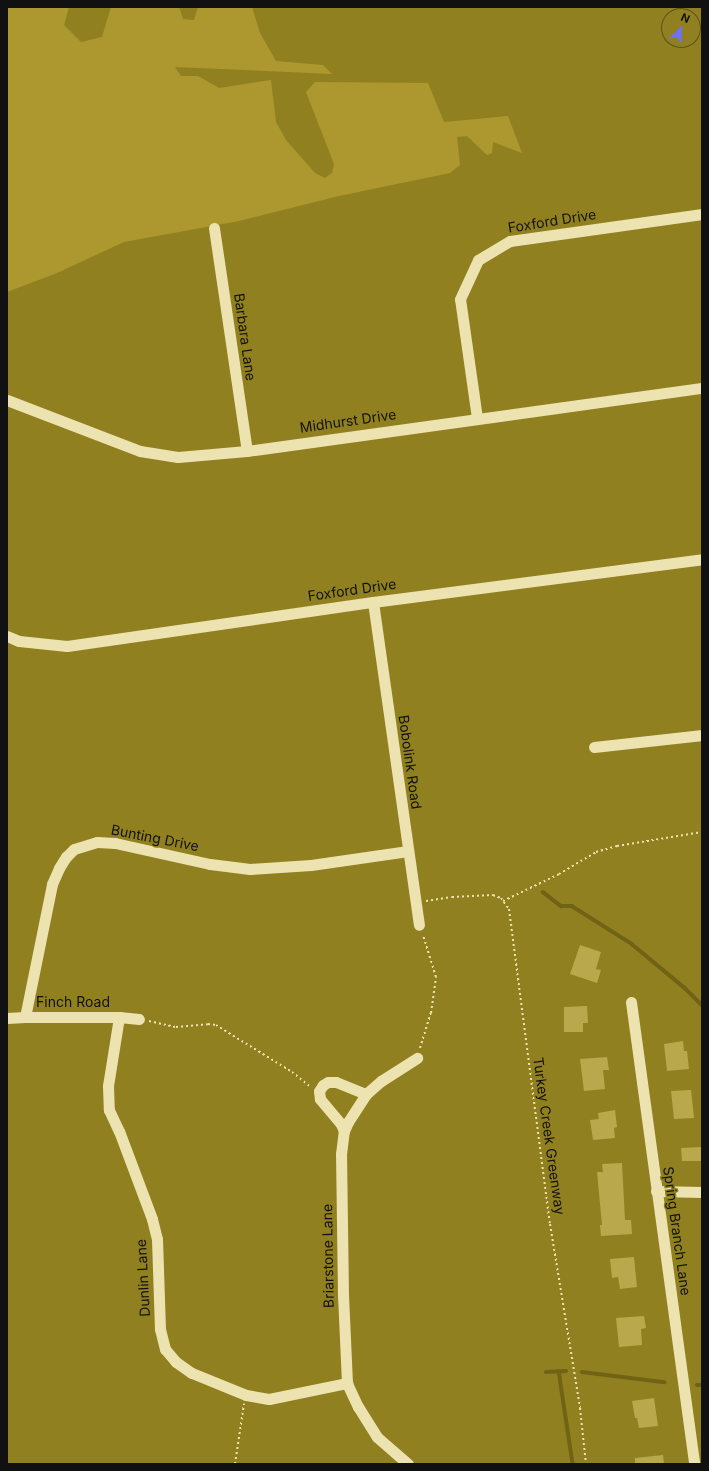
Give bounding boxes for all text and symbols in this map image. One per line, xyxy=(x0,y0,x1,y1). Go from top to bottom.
north arrow xyxy=(661,8,701,48)
text: N xyxy=(679,10,692,26)
street label: Foxford Drive xyxy=(507,206,597,236)
street label: Barbara Lane xyxy=(231,292,259,382)
street label: Midhurst Drive xyxy=(299,406,397,436)
street label: Foxford Drive xyxy=(307,575,397,605)
street label: Bobolink Road xyxy=(395,714,425,810)
street label: Bunting Drive xyxy=(110,821,200,855)
street label: Finch Road xyxy=(36,994,110,1010)
street label: Turkey Creek Greenway xyxy=(530,1056,568,1216)
street label: Spring Branch Lane xyxy=(660,1165,694,1297)
street label: Briarstone Lane xyxy=(319,1204,337,1308)
street label: Dunlin Lane xyxy=(133,1239,153,1317)

